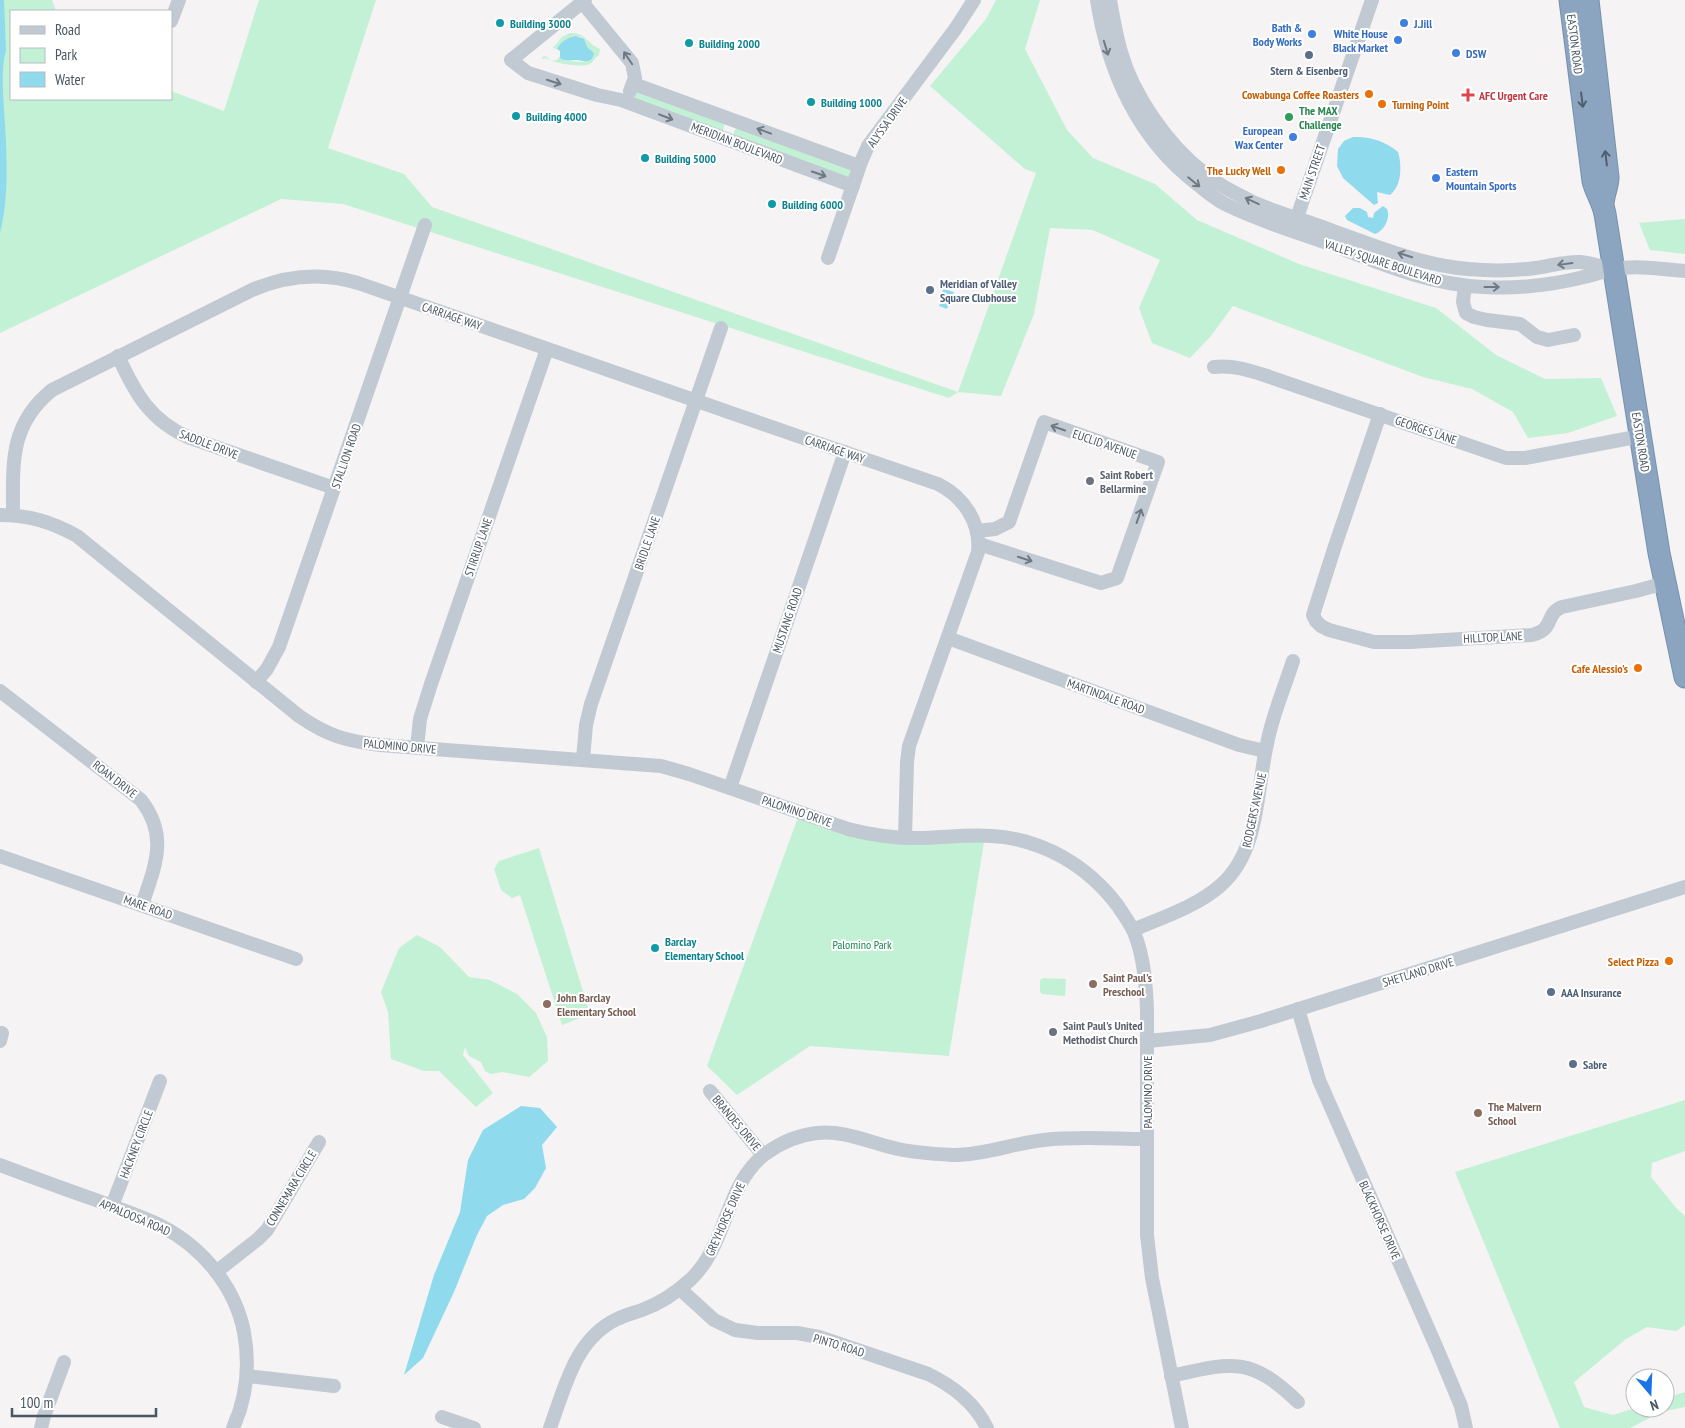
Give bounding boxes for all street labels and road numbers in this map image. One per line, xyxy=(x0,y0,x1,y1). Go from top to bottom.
street label: EASTON ROAD xyxy=(1564,13,1586,75)
street label: ALYSSA DRIVE xyxy=(864,94,910,150)
street label: MERIDIAN BOULEVARD xyxy=(689,119,785,167)
street label: MAIN STREET xyxy=(1296,142,1329,201)
street label: VALLEY SQUARE BOULEVARD xyxy=(1322,236,1443,288)
street label: CARRIAGE WAY xyxy=(420,299,484,333)
street label: EASTON ROAD xyxy=(1629,411,1653,473)
street label: GEORGES LANE xyxy=(1393,412,1459,448)
street label: STALLION ROAD xyxy=(328,422,364,490)
street label: SADDLE DRIVE xyxy=(178,426,240,462)
street label: EUCLID AVENUE xyxy=(1071,426,1139,462)
street label: CARRIAGE WAY xyxy=(803,432,867,466)
street label: BRIDLE LANE xyxy=(631,514,663,572)
street label: STIRRUP LANE xyxy=(461,516,495,578)
street label: MUSTANG ROAD xyxy=(769,585,805,655)
street label: HILLTOP LANE xyxy=(1463,628,1523,646)
street label: MARTINDALE ROAD xyxy=(1065,675,1147,717)
street label: PALOMINO DRIVE xyxy=(363,735,437,757)
street label: ROAN DRIVE xyxy=(90,757,140,801)
street label: RODGERS AVENUE xyxy=(1239,771,1269,849)
street label: PALOMINO DRIVE xyxy=(760,792,834,830)
street label: MARE ROAD xyxy=(122,892,174,922)
street label: SHETLAND DRIVE xyxy=(1381,954,1455,990)
street label: PALOMINO DRIVE xyxy=(1140,1056,1155,1128)
street label: BRANDES DRIVE xyxy=(709,1092,765,1154)
street label: HACKNEY CIRCLE xyxy=(116,1108,156,1180)
street label: CONNEMARA CIRCLE xyxy=(262,1147,320,1229)
street label: BLACKHORSE DRIVE xyxy=(1356,1178,1404,1262)
street label: GREYHORSE DRIVE xyxy=(702,1180,748,1258)
street label: APPALOOSA ROAD xyxy=(97,1195,173,1239)
street label: PINTO ROAD xyxy=(812,1330,866,1360)

